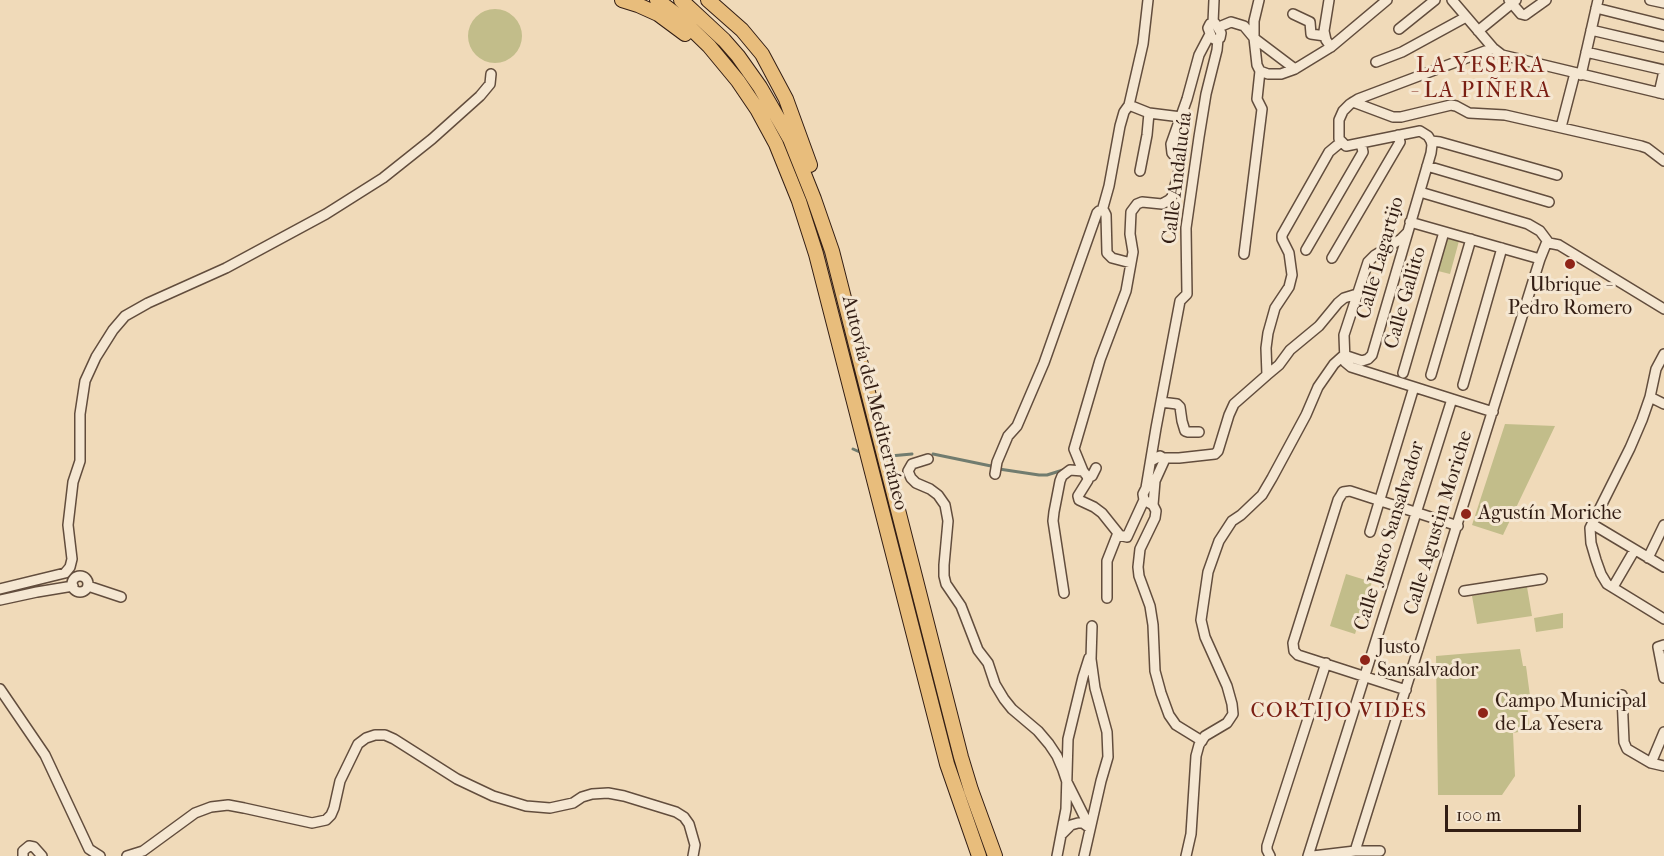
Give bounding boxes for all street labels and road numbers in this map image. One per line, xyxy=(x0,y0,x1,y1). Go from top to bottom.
street label: Calle Andalucía xyxy=(1158,111,1198,245)
street label: Calle Lagartijo xyxy=(1352,194,1410,322)
street label: Calle Gallito xyxy=(1380,244,1432,352)
street label: Autovía del Mediterráneo xyxy=(836,293,912,513)
street label: Calle Agustin Moriche xyxy=(1400,428,1478,618)
street label: Calle Justo Sansalvador xyxy=(1350,438,1430,634)

